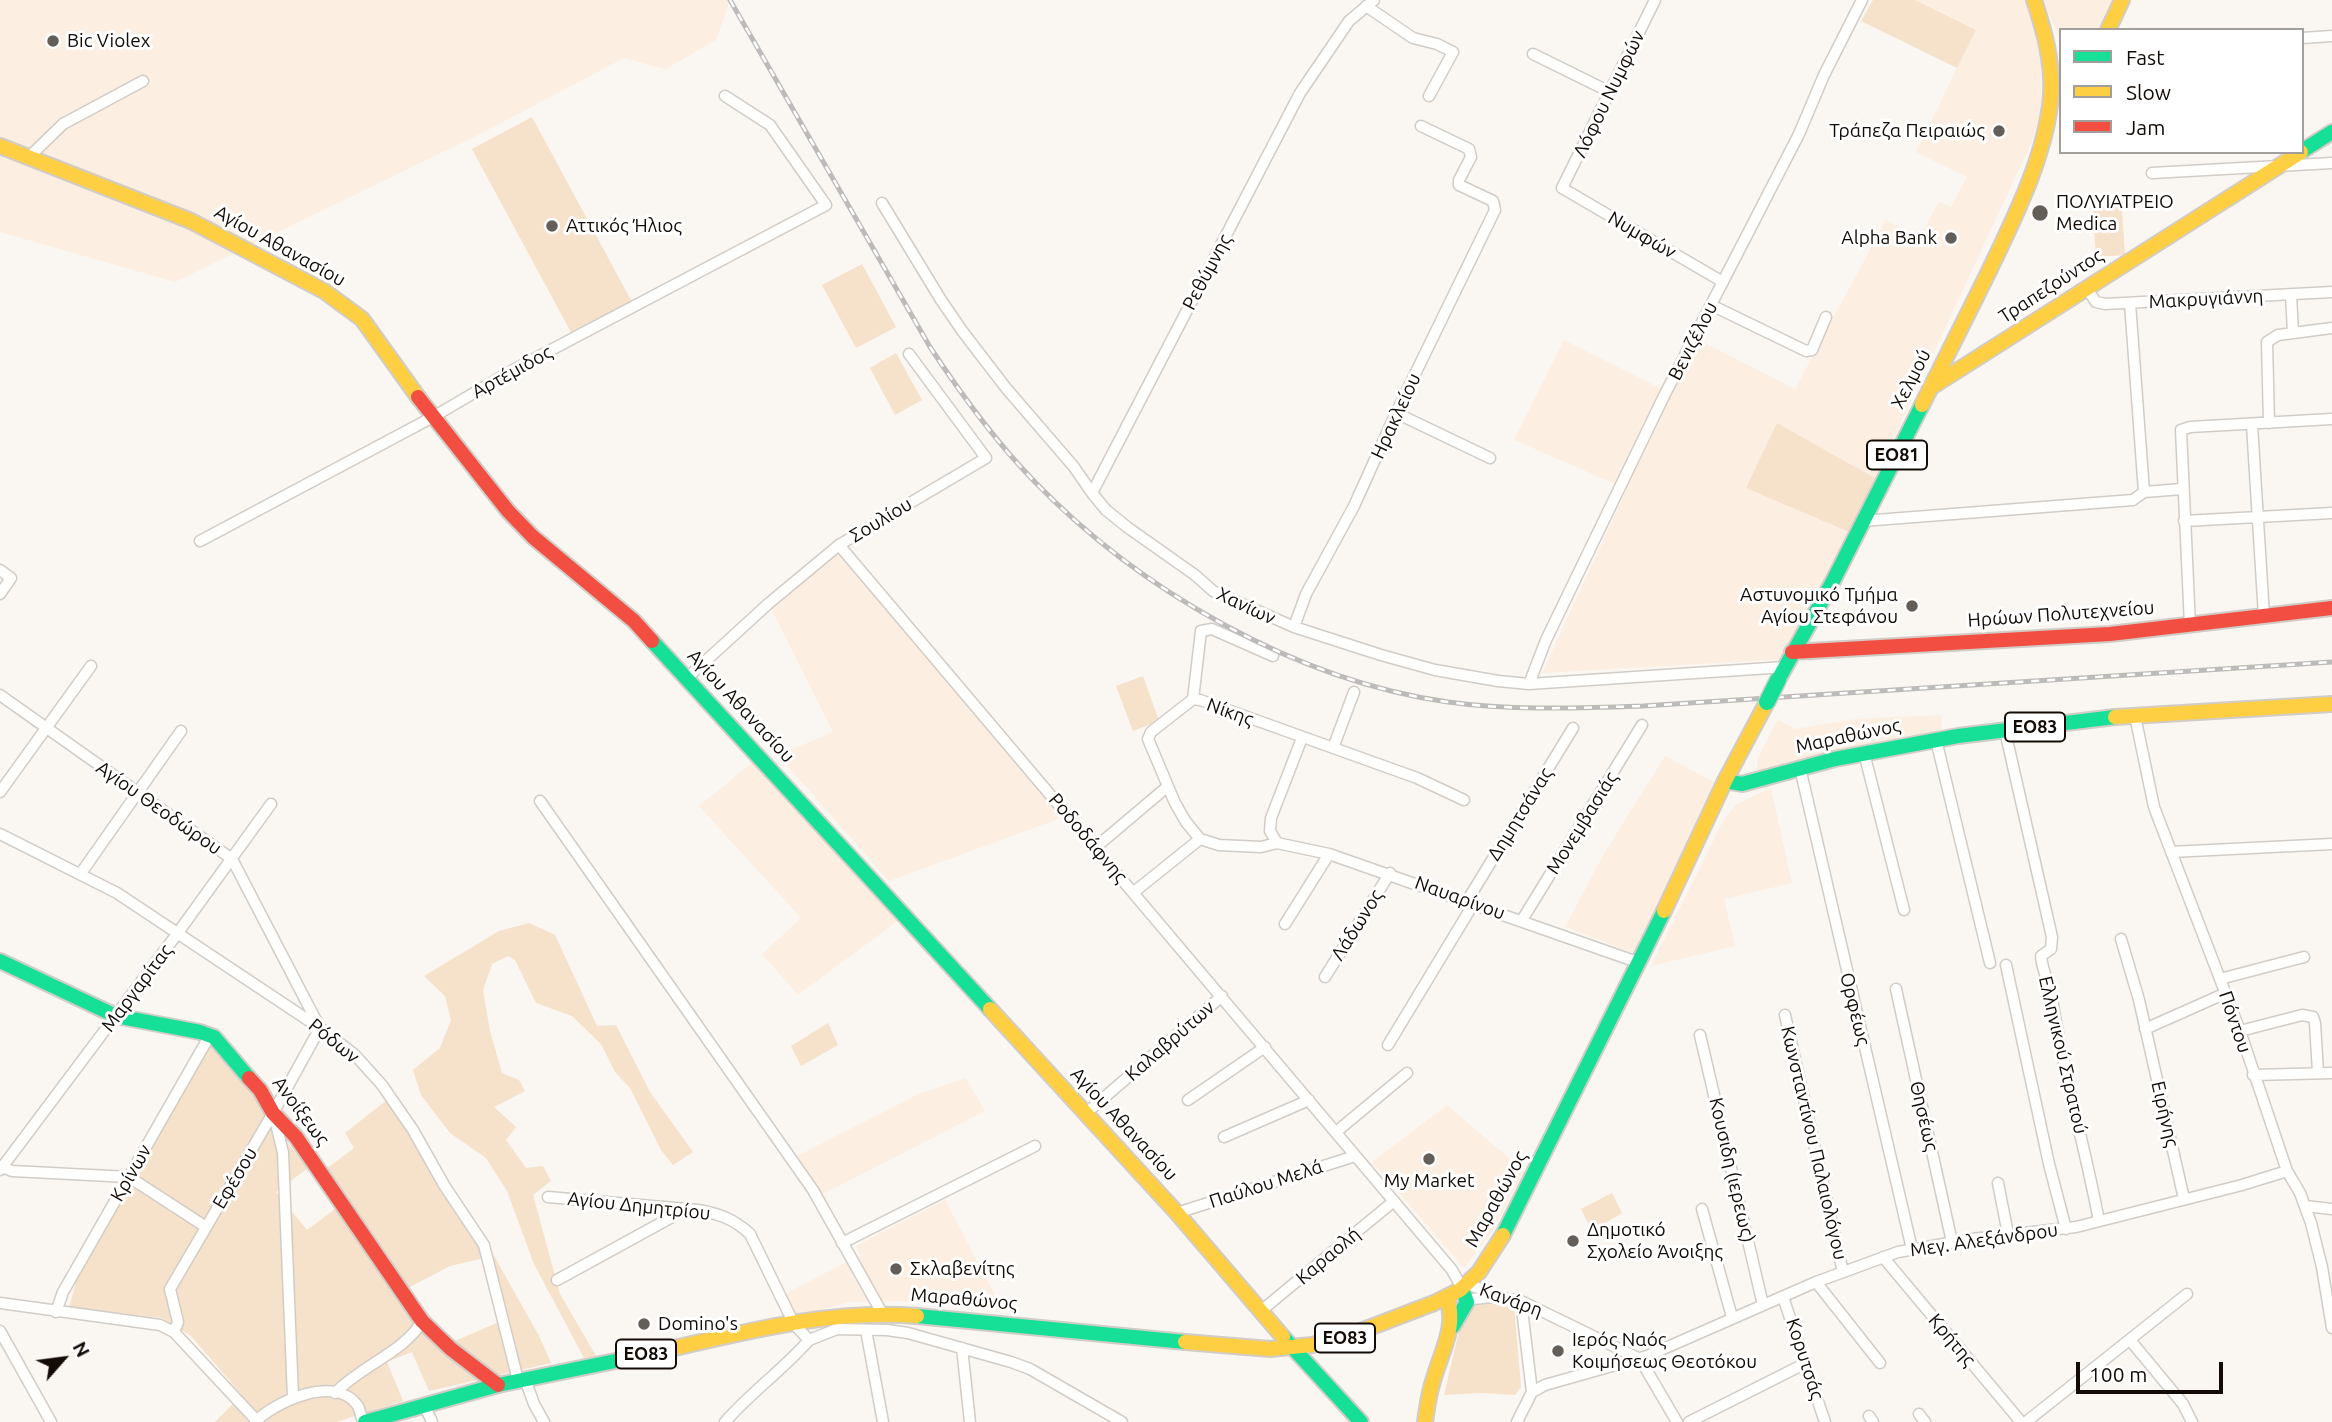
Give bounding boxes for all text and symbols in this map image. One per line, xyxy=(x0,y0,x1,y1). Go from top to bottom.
street label: Λόφου Νυμφών xyxy=(1568,27,1650,161)
legend xyxy=(2059,28,2304,154)
place label: Bic Violex xyxy=(67,30,150,52)
marker: Bic Violex xyxy=(45,33,61,49)
text: Fast xyxy=(2126,45,2164,69)
text: Slow xyxy=(2126,80,2171,104)
text: Jam xyxy=(2126,115,2165,139)
place label: Τράπεζα Πειραιώς xyxy=(1829,120,1985,142)
marker: Τράπεζα Πειραιώς xyxy=(1991,123,2007,139)
place label: ΠΟΛΥΙΑΤΡΕΙΟ Medica xyxy=(2056,191,2174,235)
street label: Αγίου Αθανασίου xyxy=(210,201,350,291)
marker: ΠΟΛΥΙΑΤΡΕΙΟ Medica xyxy=(2030,203,2050,223)
street label: Νυμφών xyxy=(1604,206,1680,264)
place label: Αττικός Ήλιος xyxy=(566,215,682,237)
marker: Αττικός Ήλιος xyxy=(544,218,560,234)
place label: Alpha Bank xyxy=(1841,227,1937,249)
street label: Ρεθύμνης xyxy=(1178,230,1236,314)
marker: Alpha Bank xyxy=(1943,230,1959,246)
street label: Τραπεζούντος xyxy=(1995,244,2107,328)
street label: Μακρυγιάννη xyxy=(2148,285,2264,313)
street label: Βενιζέλου xyxy=(1663,298,1723,384)
street label: Αρτέμιδος xyxy=(468,341,556,403)
street label: Χελμού xyxy=(1886,345,1936,413)
street label: Ηρακλείου xyxy=(1366,370,1426,462)
road number: ΕΟ81 xyxy=(1867,440,1927,470)
street label: Σουλίου xyxy=(846,493,916,547)
street label: Χανίων xyxy=(1213,583,1279,629)
place label: Αστυνομικό Τμήμα Αγίου Στεφάνου xyxy=(1740,584,1898,628)
street label: Ηρώων Πολυτεχνείου xyxy=(1967,596,2155,632)
marker: Αστυνομικό Τμήμα Αγίου Στεφάνου xyxy=(1904,598,1920,614)
street label: Αγίου Αθανασίου xyxy=(683,645,799,767)
street label: Νίκης xyxy=(1203,693,1257,731)
road number: ΕΟ83 xyxy=(2005,712,2065,742)
street label: Μαραθώνος xyxy=(1793,714,1903,758)
street label: Αγίου Θεοδώρου xyxy=(92,756,226,860)
street label: Δημητσάνας xyxy=(1482,763,1558,865)
street label: Μονεμβασιάς xyxy=(1541,768,1623,878)
street label: Ροδοδάφνης xyxy=(1044,789,1132,887)
street label: Ναυαρίνου xyxy=(1412,871,1508,925)
street label: Λάδωνος xyxy=(1326,885,1388,965)
street label: Μαργαρίτας xyxy=(97,940,177,1036)
street label: Ορφέως xyxy=(1835,970,1875,1048)
street label: Ελληνικού Στρατού xyxy=(2034,974,2092,1136)
street label: Πόντου xyxy=(2214,988,2256,1056)
street label: Καλαβρύτων xyxy=(1121,996,1219,1086)
street label: Ρόδων xyxy=(304,1014,364,1068)
street label: Κωνσταντίνου Παλαιολόγου xyxy=(1776,1024,1852,1262)
street label: Αγίου Αθανασίου xyxy=(1066,1063,1182,1185)
street label: Ανοίξεως xyxy=(268,1072,334,1150)
street label: Θησέως xyxy=(1905,1079,1943,1153)
street label: Ειρήνης xyxy=(2146,1079,2184,1149)
street label: Κουσιδη (ιερεως) xyxy=(1704,1095,1760,1245)
street label: Κρίνων xyxy=(106,1140,156,1206)
street label: Εφέσου xyxy=(208,1143,262,1213)
street label: Μαραθώνος xyxy=(1460,1147,1532,1251)
marker: My Market xyxy=(1421,1151,1437,1167)
street label: Παύλου Μελά xyxy=(1206,1155,1326,1213)
place label: My Market xyxy=(1384,1170,1474,1192)
street label: Αγίου Δημητρίου xyxy=(566,1187,712,1225)
street label: Μεγ. Αλεξάνδρου xyxy=(1909,1218,2059,1262)
place label: Δημοτικό Σχολείο Άνοιξης xyxy=(1587,1219,1723,1263)
street label: Καραολή xyxy=(1291,1223,1365,1289)
marker: Δημοτικό Σχολείο Άνοιξης xyxy=(1565,1233,1581,1249)
place label: Σκλαβενίτης xyxy=(910,1258,1014,1280)
marker: Σκλαβενίτης xyxy=(888,1261,904,1277)
street label: Κανάρη xyxy=(1476,1278,1546,1322)
street label: Μαραθώνος xyxy=(910,1283,1018,1315)
street label: Κρήτης xyxy=(1924,1309,1980,1371)
place label: Domino's xyxy=(658,1313,738,1335)
street label: Κορυτσάς xyxy=(1781,1315,1829,1403)
marker: Domino's xyxy=(636,1316,652,1332)
north arrow xyxy=(28,1324,98,1394)
road number: ΕΟ83 xyxy=(1315,1324,1375,1352)
place label: Ιερός Ναός Κοιμήσεως Θεοτόκου xyxy=(1572,1329,1757,1373)
text: N xyxy=(68,1338,95,1361)
road number: ΕΟ83 xyxy=(616,1339,676,1368)
marker: Ιερός Ναός Κοιμήσεως Θεοτόκου xyxy=(1550,1343,1566,1359)
scale bar xyxy=(2080,1348,2227,1392)
text: 100 m xyxy=(2089,1362,2147,1386)

